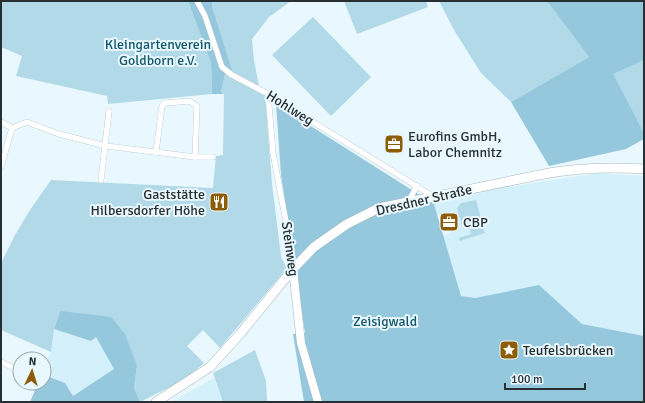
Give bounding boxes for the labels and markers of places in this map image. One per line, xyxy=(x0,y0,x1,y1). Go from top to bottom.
place label: Eurofins GmbH, Labor Chemnitz xyxy=(408,128,502,161)
office icon: Eurofins GmbH, Labor Chemnitz xyxy=(383,133,405,155)
place label: Gaststätte Hilbersdorfer Höhe xyxy=(91,186,205,219)
restaurant icon: Gaststätte Hilbersdorfer Höhe xyxy=(208,191,230,213)
office icon: CBP xyxy=(438,211,460,233)
place label: CBP xyxy=(463,214,488,231)
place icon: Teufelsbrücken xyxy=(498,339,520,361)
place label: Teufelsbrücken xyxy=(523,342,613,359)

